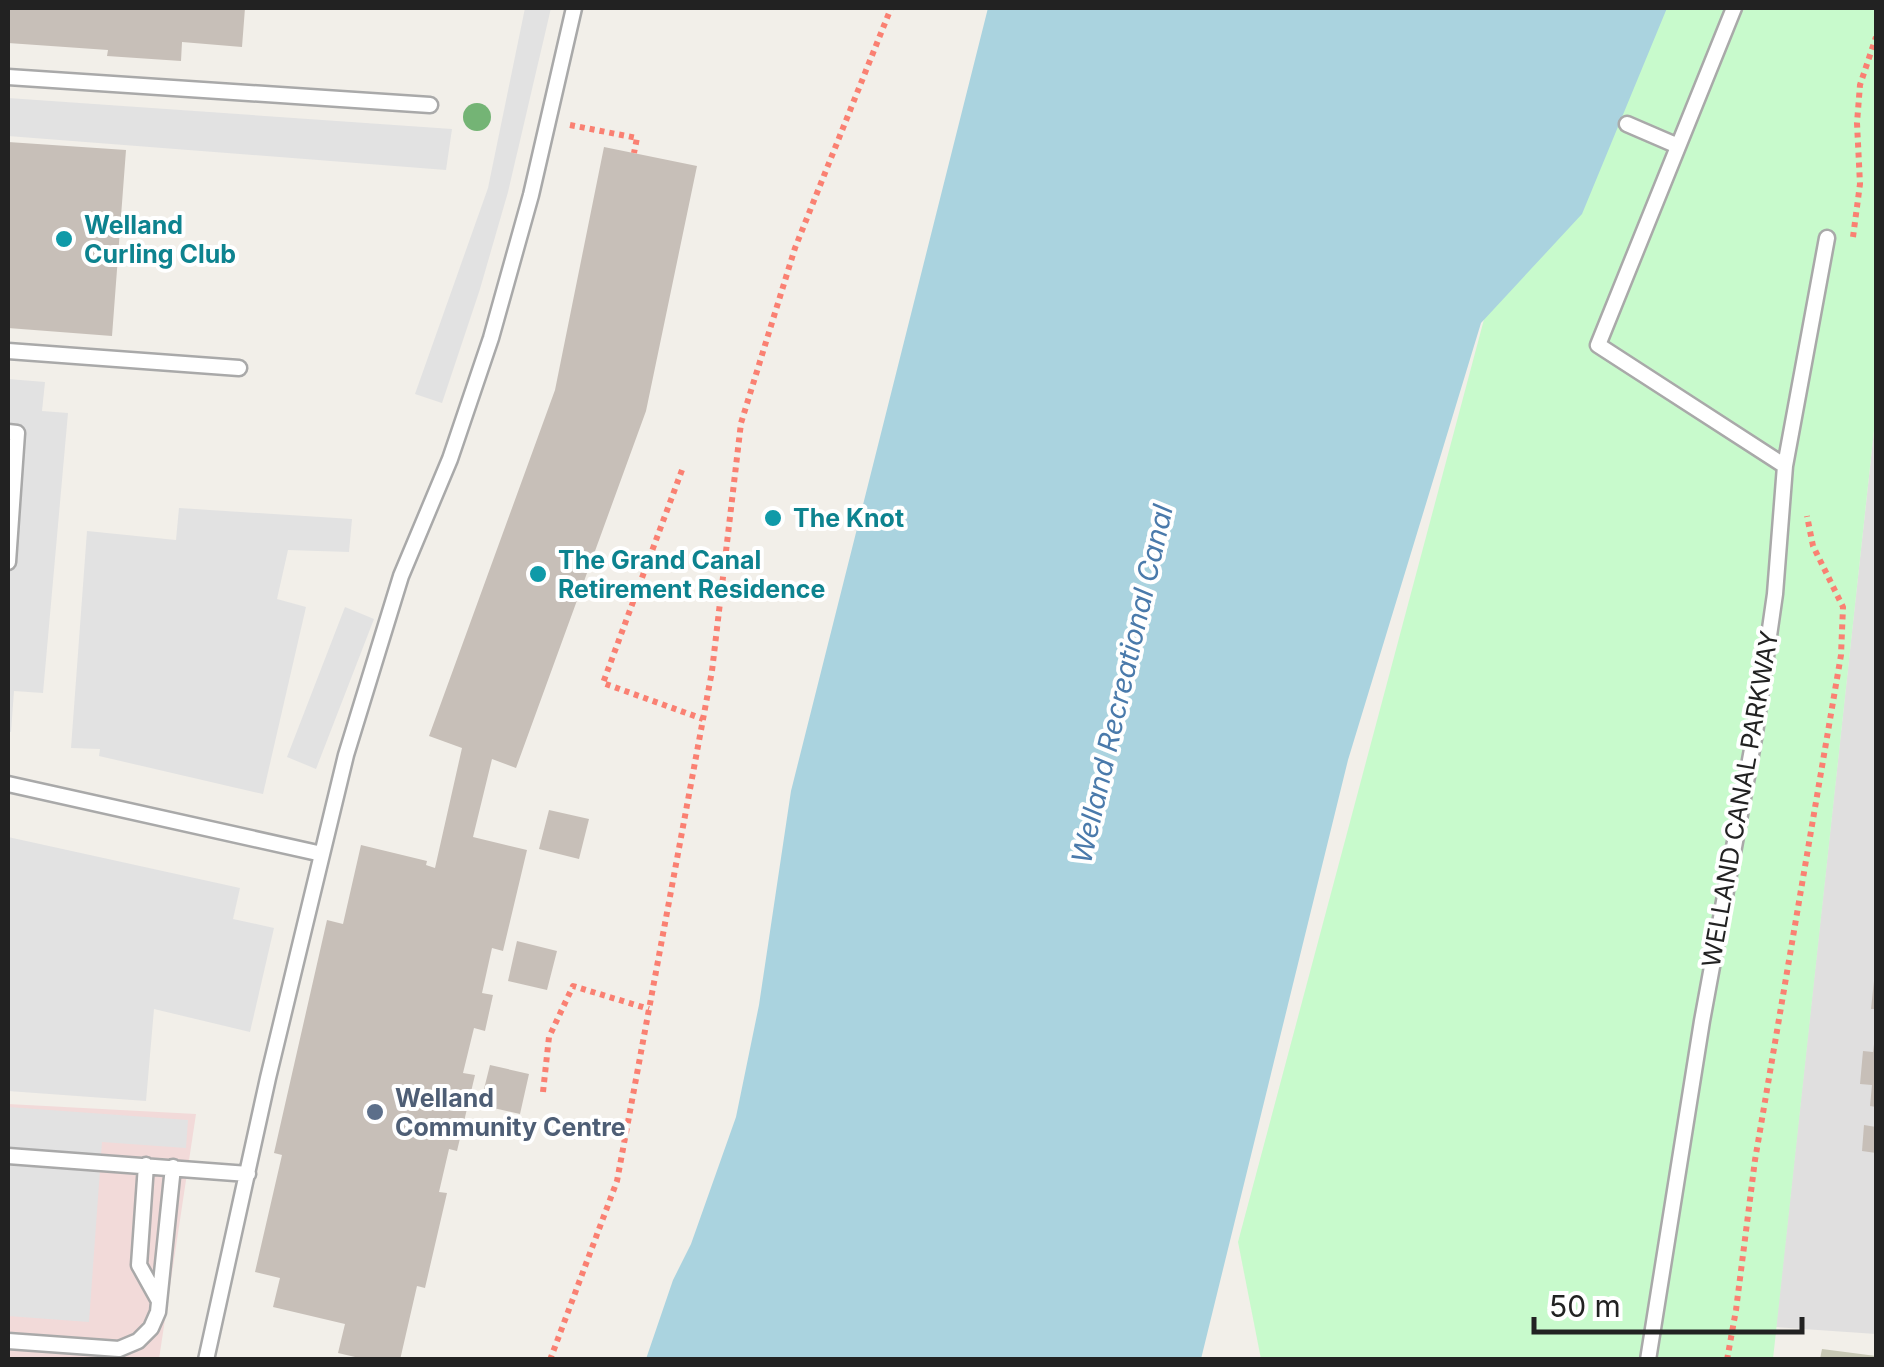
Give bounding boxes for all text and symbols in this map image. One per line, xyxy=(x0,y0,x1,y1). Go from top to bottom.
place label: Welland Curling Club xyxy=(84,210,236,269)
marker: Welland Curling Club xyxy=(53,228,75,250)
water label: Welland Recreational Canal xyxy=(1064,501,1180,867)
place label: The Knot xyxy=(793,503,904,533)
marker: The Knot xyxy=(762,507,784,529)
place label: The Grand Canal Retirement Residence xyxy=(558,545,825,604)
marker: The Grand Canal Retirement Residence xyxy=(527,563,549,585)
street label: WELLAND CANAL PARKWAY xyxy=(1696,628,1784,970)
place label: Welland Community Centre xyxy=(395,1083,626,1142)
marker: Welland Community Centre xyxy=(364,1101,386,1123)
scale bar xyxy=(1534,1272,1802,1334)
text: 50 m xyxy=(1549,1288,1621,1324)

